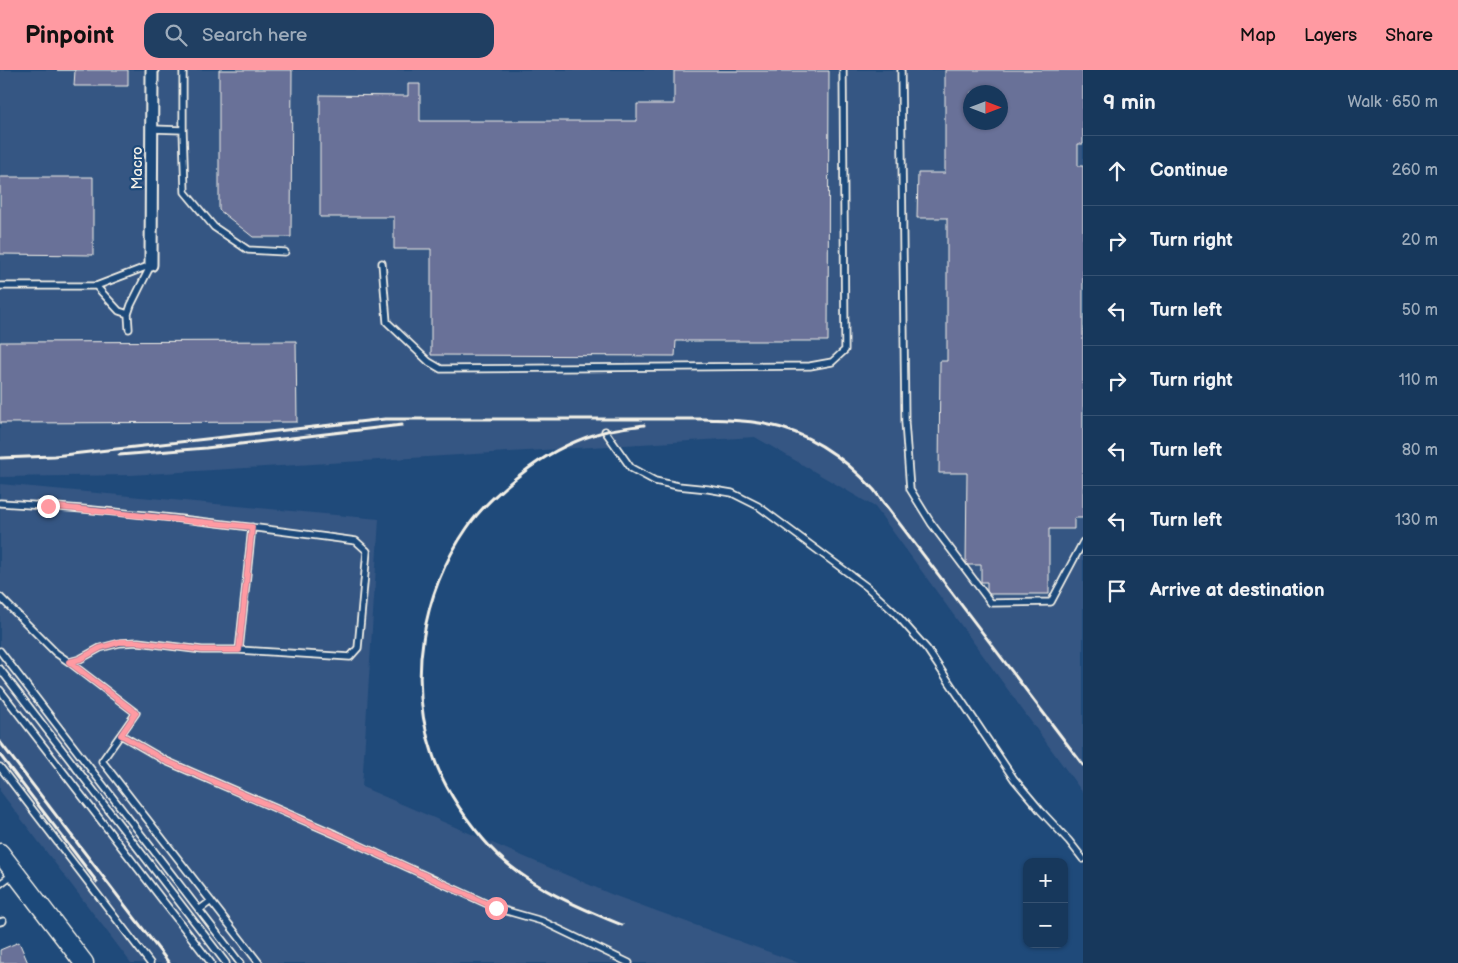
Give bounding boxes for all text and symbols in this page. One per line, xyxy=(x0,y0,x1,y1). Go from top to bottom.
search box xyxy=(144,13,494,58)
text: Pinpoint xyxy=(25,21,114,50)
icon: search xyxy=(162,21,190,49)
text: Search here xyxy=(202,24,307,47)
text: Map xyxy=(1240,25,1276,46)
text: Layers xyxy=(1304,25,1357,46)
text: Share xyxy=(1385,25,1433,46)
north arrow xyxy=(963,85,1008,130)
text: 9 min xyxy=(1103,90,1156,115)
text: Walk · 650 m xyxy=(1348,93,1438,112)
street label: Macro xyxy=(128,146,147,190)
icon: ahead xyxy=(1103,157,1131,185)
text: Continue xyxy=(1150,159,1228,182)
text: 260 m xyxy=(1392,161,1438,180)
icon: right xyxy=(1103,227,1131,255)
text: Turn right xyxy=(1150,229,1233,252)
text: 20 m xyxy=(1402,231,1438,250)
icon: left xyxy=(1103,297,1131,325)
text: Turn left xyxy=(1150,299,1222,322)
text: 50 m xyxy=(1402,301,1438,320)
icon: right xyxy=(1103,367,1131,395)
text: Turn right xyxy=(1150,369,1233,392)
text: 110 m xyxy=(1399,371,1438,390)
icon: left xyxy=(1103,437,1131,465)
text: Turn left xyxy=(1150,439,1222,462)
text: 80 m xyxy=(1402,441,1438,460)
route end xyxy=(37,495,60,518)
icon: left xyxy=(1103,507,1131,535)
text: Turn left xyxy=(1150,509,1222,532)
text: 130 m xyxy=(1395,511,1438,530)
icon: arrive xyxy=(1103,577,1131,605)
text: Arrive at destination xyxy=(1150,579,1325,602)
map controls xyxy=(1023,858,1068,948)
button: + xyxy=(1023,858,1068,903)
route start xyxy=(485,897,508,920)
button: − xyxy=(1023,903,1068,948)

